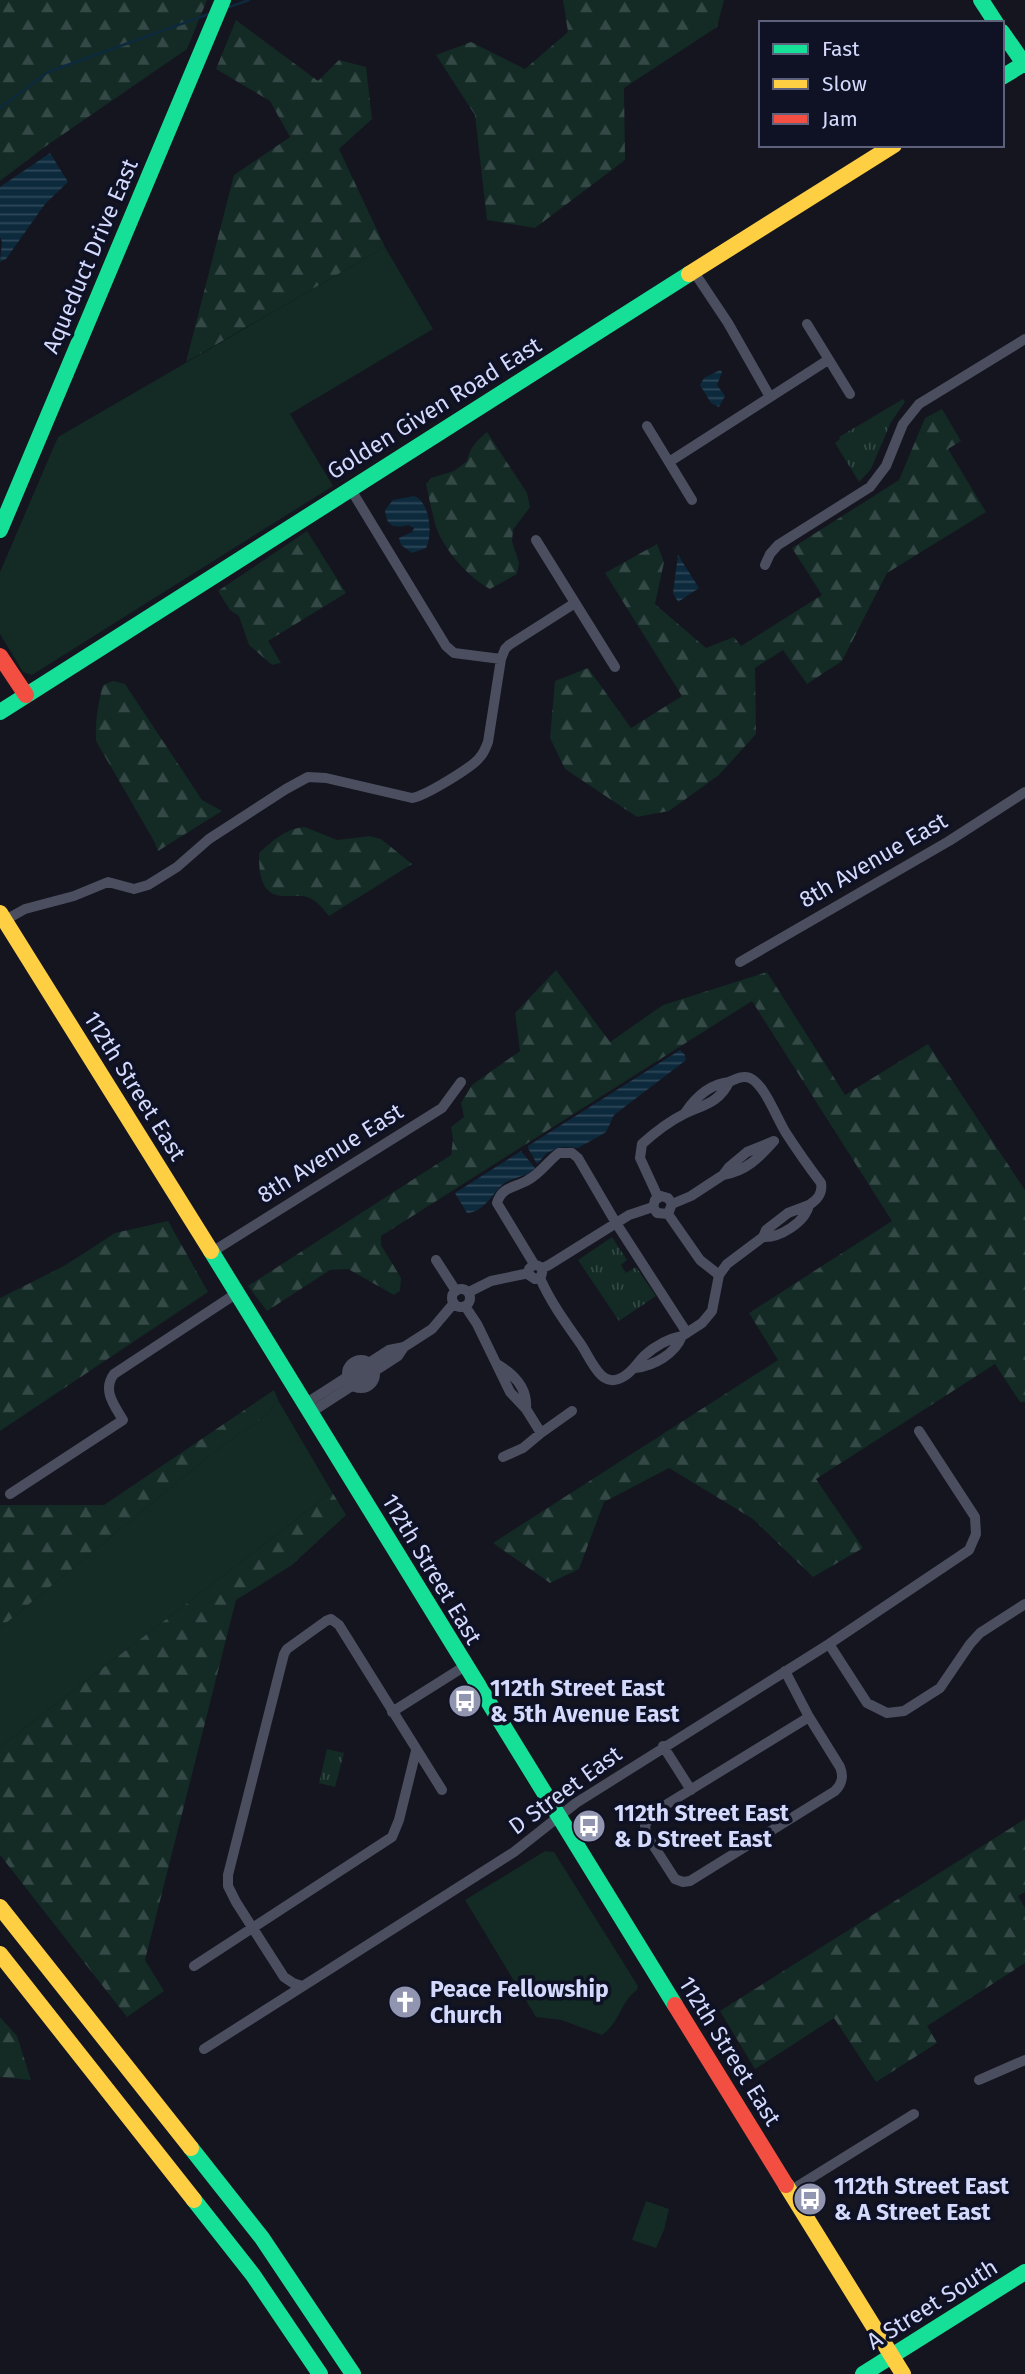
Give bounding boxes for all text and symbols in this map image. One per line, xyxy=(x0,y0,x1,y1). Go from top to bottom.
legend xyxy=(759,21,1004,147)
text: Fast xyxy=(822,36,860,62)
text: Slow xyxy=(822,71,867,97)
text: Jam xyxy=(822,106,858,132)
street label: Aqueduct Drive East xyxy=(36,154,144,358)
street label: Golden Given Road East xyxy=(322,330,547,485)
street label: 8th Avenue East xyxy=(794,806,953,914)
street label: 112th Street East xyxy=(78,1006,192,1166)
street label: 8th Avenue East xyxy=(252,1097,409,1209)
street label: 112th Street East xyxy=(376,1489,488,1650)
place label: 112th Street East & 5th Avenue East xyxy=(490,1674,680,1728)
bus stop icon: 112th Street East & 5th Avenue East xyxy=(446,1682,484,1720)
street label: D Street East xyxy=(503,1739,627,1840)
place label: 112th Street East & D Street East xyxy=(614,1799,790,1853)
bus stop icon: 112th Street East & D Street East xyxy=(570,1807,608,1845)
street label: 112th Street East xyxy=(673,1971,787,2131)
place label: Peace Fellowship Church xyxy=(430,1975,609,2029)
church icon: Peace Fellowship Church xyxy=(386,1983,424,2021)
place label: 112th Street East & A Street East xyxy=(834,2172,1010,2226)
bus stop icon: 112th Street East & A Street East xyxy=(791,2180,829,2218)
street label: A Street South xyxy=(861,2253,1003,2355)

